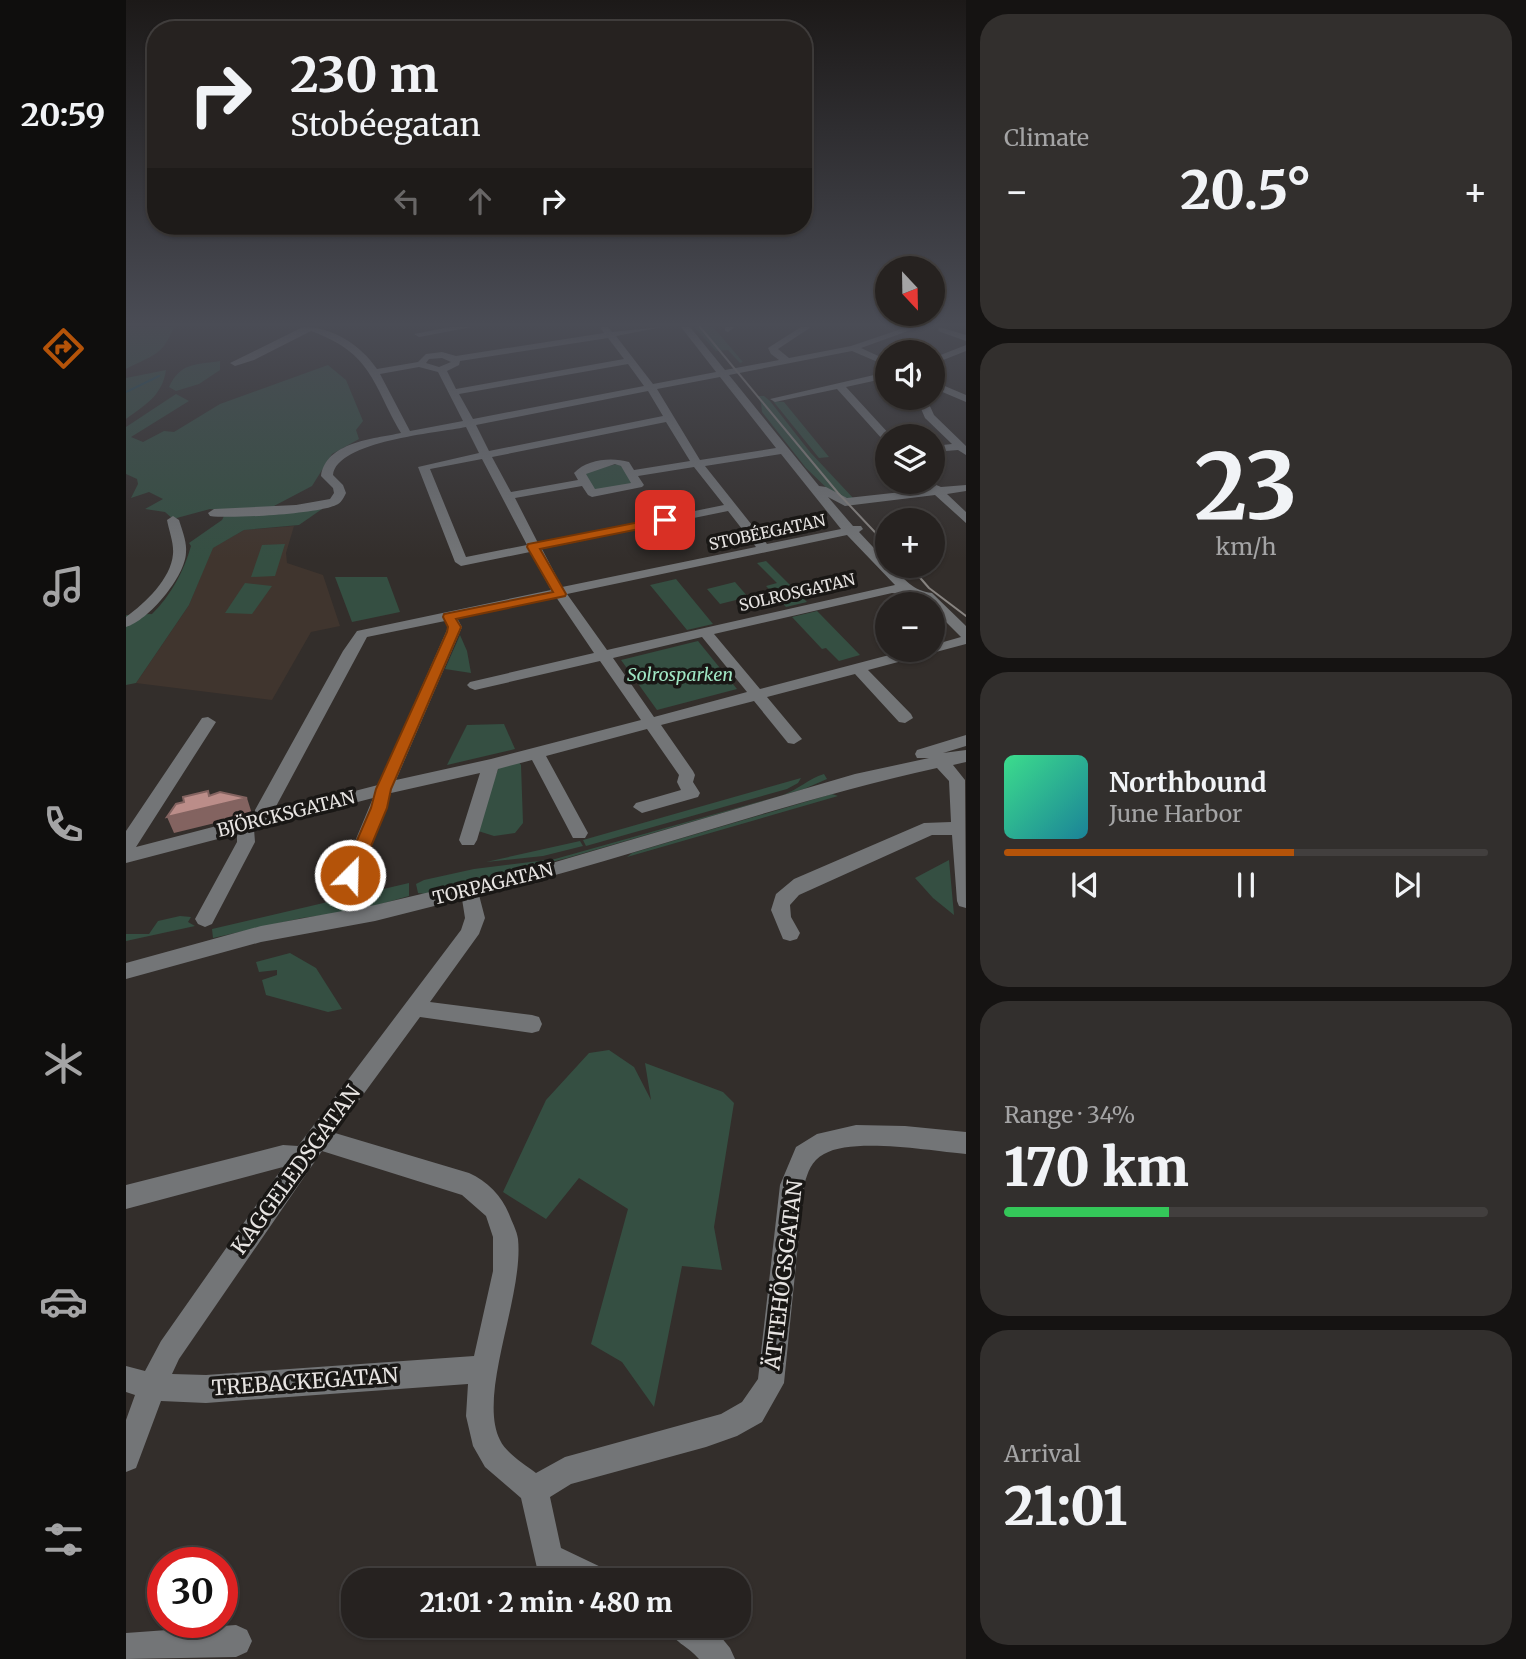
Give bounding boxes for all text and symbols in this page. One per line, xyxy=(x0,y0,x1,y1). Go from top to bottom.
text: 230 m xyxy=(290,44,438,105)
icon: right xyxy=(175,49,266,140)
text: 20:59 xyxy=(21,95,105,135)
text: Stobéegatan xyxy=(290,105,481,145)
text: Climate xyxy=(1004,123,1089,152)
text: 20.5° xyxy=(1180,158,1312,223)
text: − xyxy=(1004,168,1029,215)
text: + xyxy=(1463,168,1488,215)
icon: left xyxy=(388,182,426,220)
icon: ahead xyxy=(461,182,499,220)
icon: right xyxy=(534,182,572,220)
north arrow xyxy=(875,256,945,326)
map controls xyxy=(875,256,945,662)
icon: directions xyxy=(39,324,88,373)
button: sound xyxy=(875,340,945,410)
button: layers xyxy=(875,424,945,494)
text: 23 xyxy=(1194,429,1298,544)
pin xyxy=(635,490,695,550)
icon: arrive xyxy=(646,501,684,539)
button: + xyxy=(875,508,945,578)
street label: STOBÉEGATAN xyxy=(707,510,828,554)
text: km/h xyxy=(1216,532,1276,561)
icon: music xyxy=(39,562,88,611)
street label: SOLROSGATAN xyxy=(737,569,858,615)
button: − xyxy=(875,592,945,662)
park label: Solrosparken xyxy=(627,663,733,686)
text: Northbound xyxy=(1109,766,1267,799)
street label: BJÖRCKSGATAN xyxy=(215,785,357,842)
text: June Harbor xyxy=(1109,799,1242,828)
icon: phone xyxy=(39,800,88,849)
position arrow xyxy=(313,838,387,912)
street label: TORPAGATAN xyxy=(430,857,556,910)
icon: previous xyxy=(1066,866,1104,904)
icon: pause xyxy=(1227,866,1265,904)
icon: next xyxy=(1388,866,1426,904)
icon: climate xyxy=(39,1039,88,1088)
street label: KAGGELEDSGATAN xyxy=(225,1080,366,1260)
text: Range · 34% xyxy=(1004,1100,1135,1129)
text: 170 km xyxy=(1004,1135,1189,1200)
street label: ÄTTEHÖGSGATAN xyxy=(758,1179,809,1372)
icon: car xyxy=(39,1277,88,1326)
street label: TREBACKEGATAN xyxy=(211,1362,399,1401)
text: Arrival xyxy=(1004,1439,1081,1468)
text: 21:01 xyxy=(1004,1474,1127,1539)
icon: filters xyxy=(39,1515,88,1564)
speed limit sign: 30 xyxy=(147,1547,238,1638)
text: 21:01 · 2 min · 480 m xyxy=(420,1586,672,1619)

